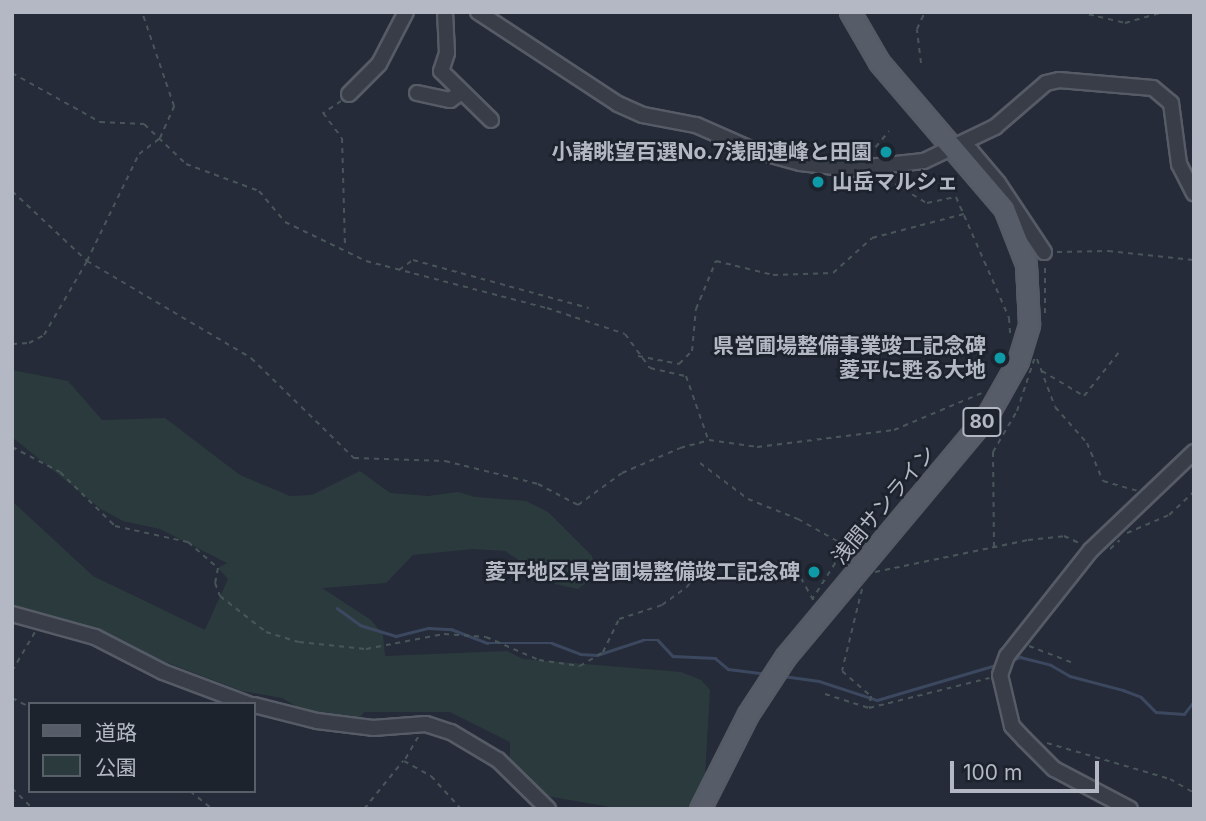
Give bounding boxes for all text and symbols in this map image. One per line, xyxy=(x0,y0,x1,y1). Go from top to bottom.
place label: 小諸眺望百選No.7浅間連峰と田園 xyxy=(551,139,872,165)
marker: 小諸眺望百選No.7浅間連峰と田園 xyxy=(878,144,894,160)
place label: 山岳マルシェ xyxy=(832,169,958,195)
marker: 山岳マルシェ xyxy=(810,174,826,190)
place label: 県営圃場整備事業竣工記念碑 菱平に甦る大地 xyxy=(713,333,986,383)
marker: 県営圃場整備事業竣工記念碑 菱平に甦る大地 xyxy=(992,350,1008,366)
road number: 80 xyxy=(961,406,1003,438)
street label: 浅間サンライン xyxy=(827,441,941,569)
place label: 菱平地区県営圃場整備竣工記念碑 xyxy=(485,559,800,585)
marker: 菱平地区県営圃場整備竣工記念碑 xyxy=(806,564,822,580)
legend xyxy=(28,702,256,793)
text: 道路 xyxy=(95,720,137,745)
scale bar xyxy=(954,748,1103,792)
text: 公園 xyxy=(95,755,137,780)
text: 100 m xyxy=(963,760,1022,785)

